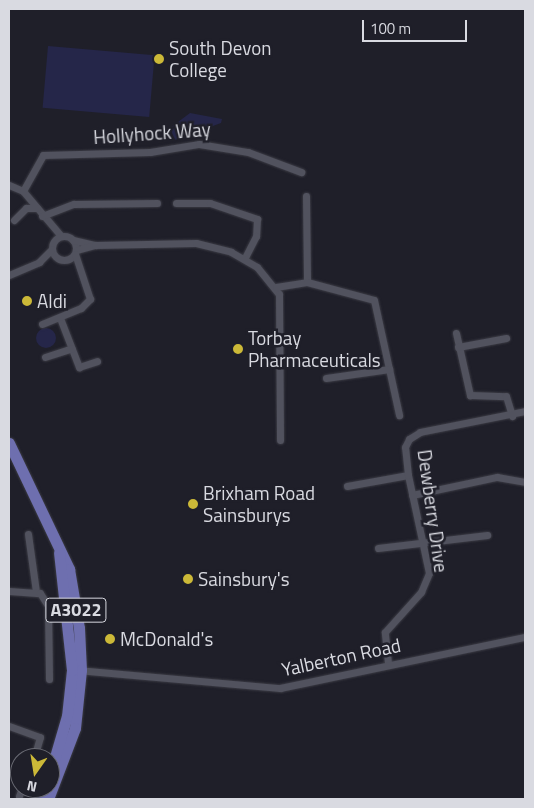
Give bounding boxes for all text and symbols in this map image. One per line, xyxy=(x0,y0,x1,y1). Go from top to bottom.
scale bar xyxy=(364,10,469,42)
text: 100 m xyxy=(370,17,411,40)
place label: South Devon College xyxy=(169,37,271,81)
marker: South Devon College xyxy=(153,53,165,65)
street label: Hollyhock Way xyxy=(93,118,211,148)
place label: Aldi xyxy=(37,290,67,312)
marker: Aldi xyxy=(21,295,33,307)
place label: Torbay Pharmaceuticals xyxy=(248,327,381,371)
marker: Torbay Pharmaceuticals xyxy=(232,343,244,355)
street label: Dewberry Drive xyxy=(413,448,453,574)
place label: Brixham Road Sainsburys xyxy=(203,482,315,526)
marker: Brixham Road Sainsburys xyxy=(187,498,199,510)
place label: Sainsbury's xyxy=(198,568,290,590)
marker: Sainsbury's xyxy=(182,573,194,585)
road number: A3022 xyxy=(45,594,107,626)
place label: McDonald's xyxy=(120,628,213,650)
marker: McDonald's xyxy=(104,633,116,645)
street label: Yalberton Road xyxy=(279,633,403,681)
north arrow xyxy=(10,748,60,798)
text: N xyxy=(25,776,39,798)

